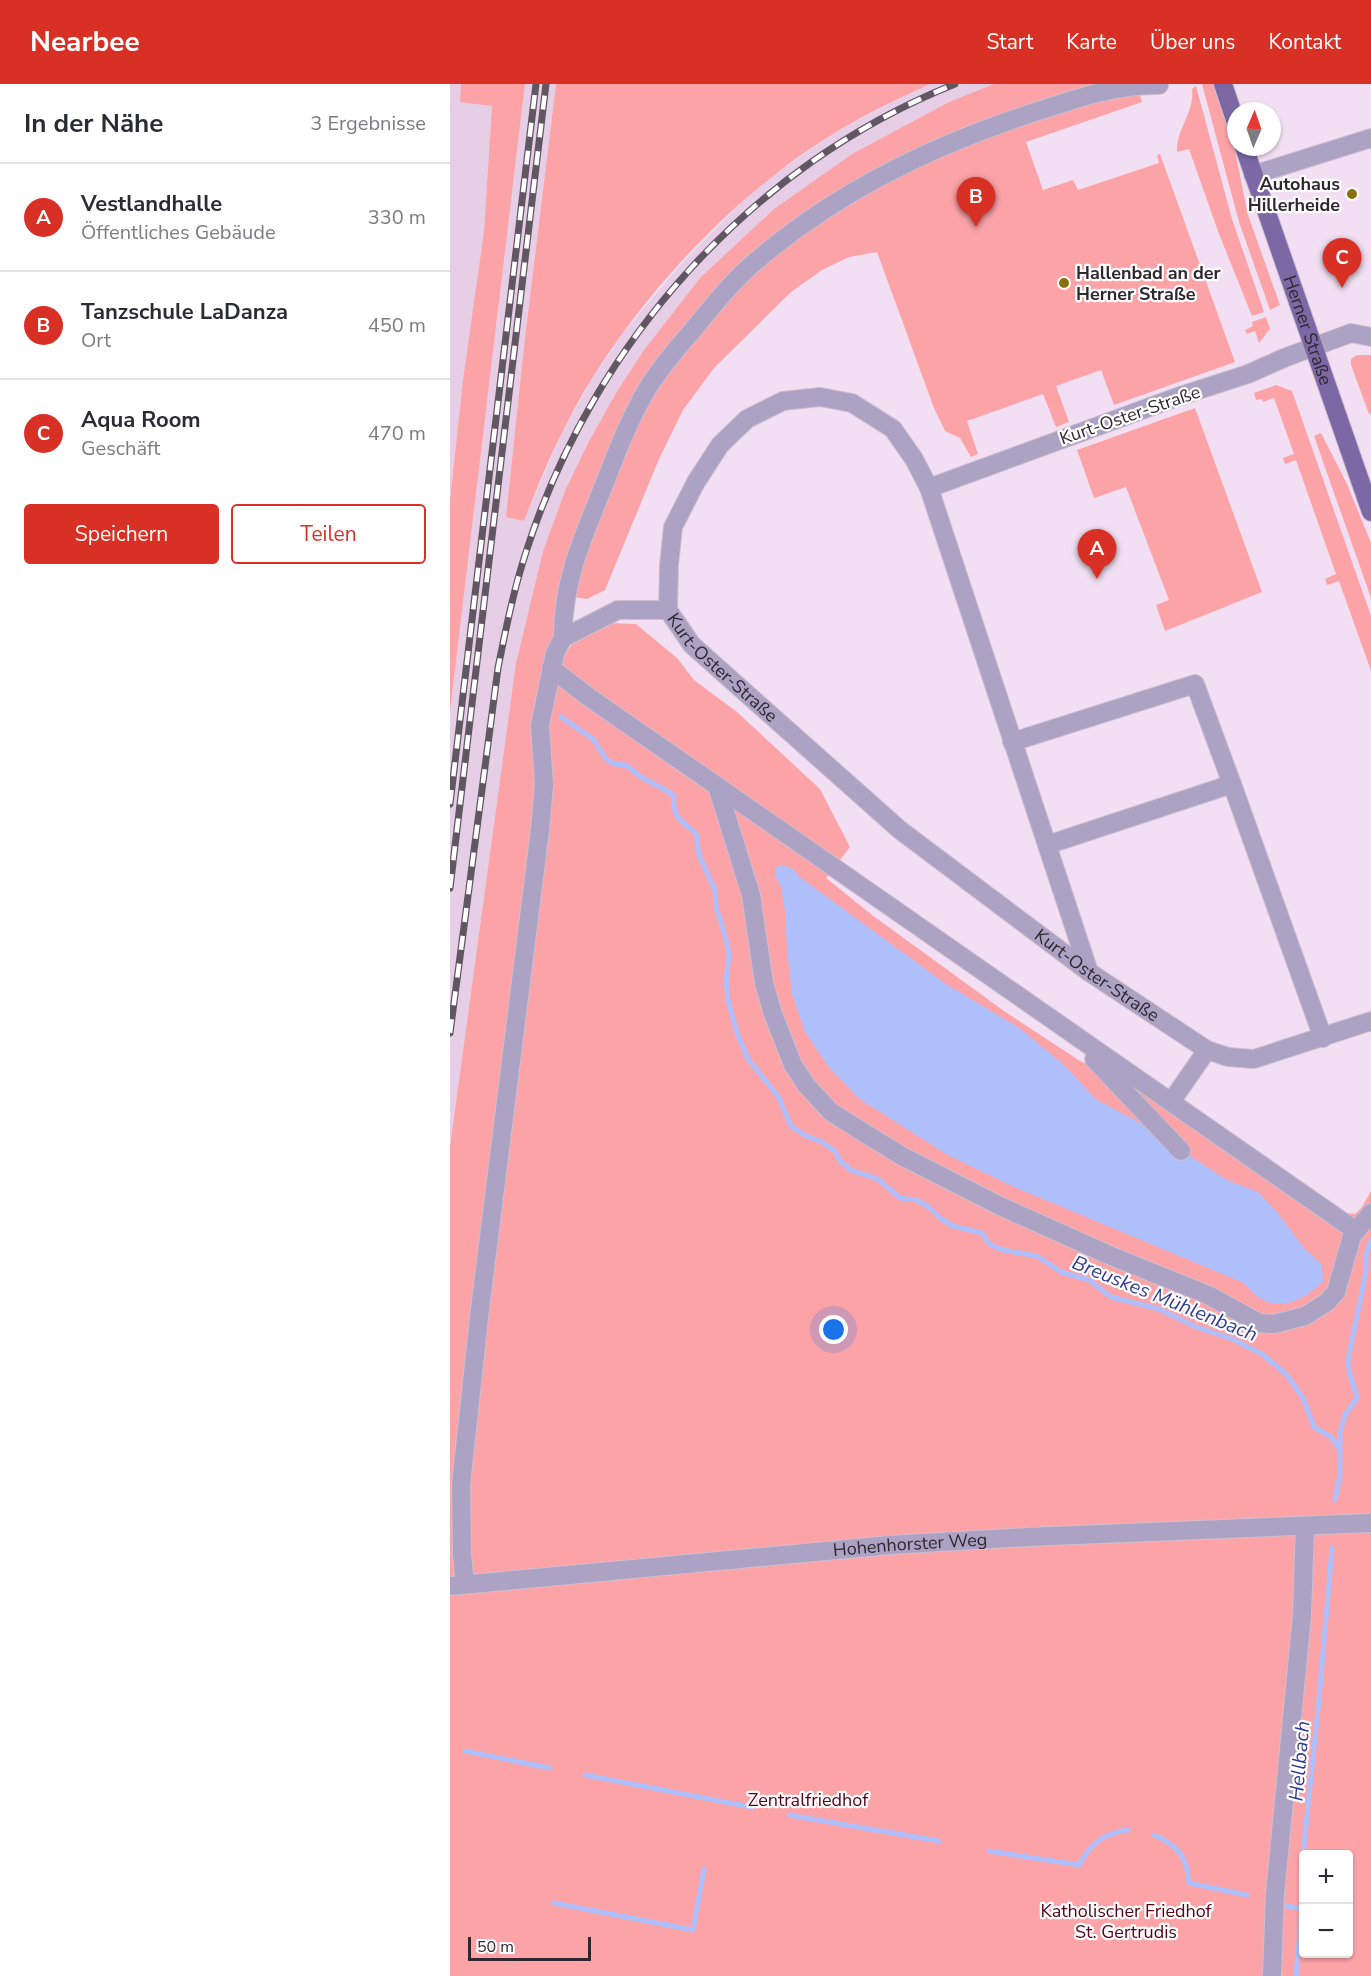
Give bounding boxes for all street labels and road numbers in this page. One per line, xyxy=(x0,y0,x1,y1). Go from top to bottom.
street label: Herner Straße xyxy=(1278,272,1338,388)
street label: Kurt-Oster-Straße xyxy=(1057,380,1203,450)
street label: Kurt-Oster-Straße xyxy=(662,608,783,728)
street label: Kurt-Oster-Straße xyxy=(1030,923,1164,1027)
street label: Hohenhorster Weg xyxy=(832,1527,988,1562)

